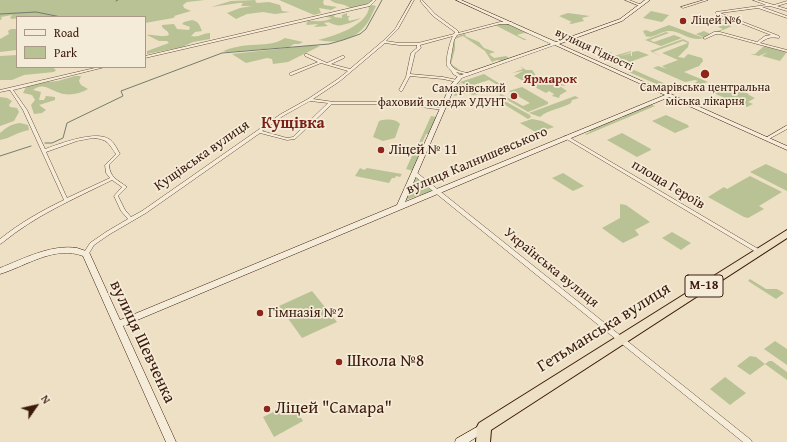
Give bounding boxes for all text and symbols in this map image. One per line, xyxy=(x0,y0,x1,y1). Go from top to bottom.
place label: Ліцей №6 xyxy=(691,14,741,28)
legend xyxy=(16,16,146,68)
marker: Ліцей №6 xyxy=(678,16,688,26)
text: Road xyxy=(54,24,79,41)
street label: вулиця Гідності xyxy=(553,26,635,74)
text: Park xyxy=(54,44,77,61)
marker: Самарівська центральна міська лікарня xyxy=(699,68,711,80)
district label: Ярмарок xyxy=(523,72,577,88)
place label: Самарівська центральна міська лікарня xyxy=(640,81,770,109)
place label: Самарівський фаховий коледж УДУНТ xyxy=(378,82,506,110)
marker: Самарівський фаховий коледж УДУНТ xyxy=(509,91,519,101)
district label: Кущівка xyxy=(261,114,325,134)
street label: Кущівська вулиця xyxy=(151,117,253,195)
street label: вулиця Калнишевського xyxy=(404,124,550,198)
place label: Ліцей № 11 xyxy=(389,142,458,158)
marker: Ліцей № 11 xyxy=(376,145,386,155)
street label: площа Героїв xyxy=(628,157,708,213)
street label: Українська вулиця xyxy=(500,225,602,311)
road number: М-18 xyxy=(685,275,723,297)
street label: вулиця Шевченка xyxy=(105,277,179,407)
street label: Гетьманська вулиця xyxy=(533,279,675,377)
place label: Гімназія №2 xyxy=(268,305,344,321)
marker: Гімназія №2 xyxy=(255,308,265,318)
place label: Школа №8 xyxy=(347,352,424,372)
marker: Школа №8 xyxy=(334,357,344,367)
north arrow xyxy=(16,386,56,426)
text: N xyxy=(37,392,55,407)
place label: Ліцей "Самара" xyxy=(275,399,392,419)
marker: Ліцей "Самара" xyxy=(262,404,272,414)

